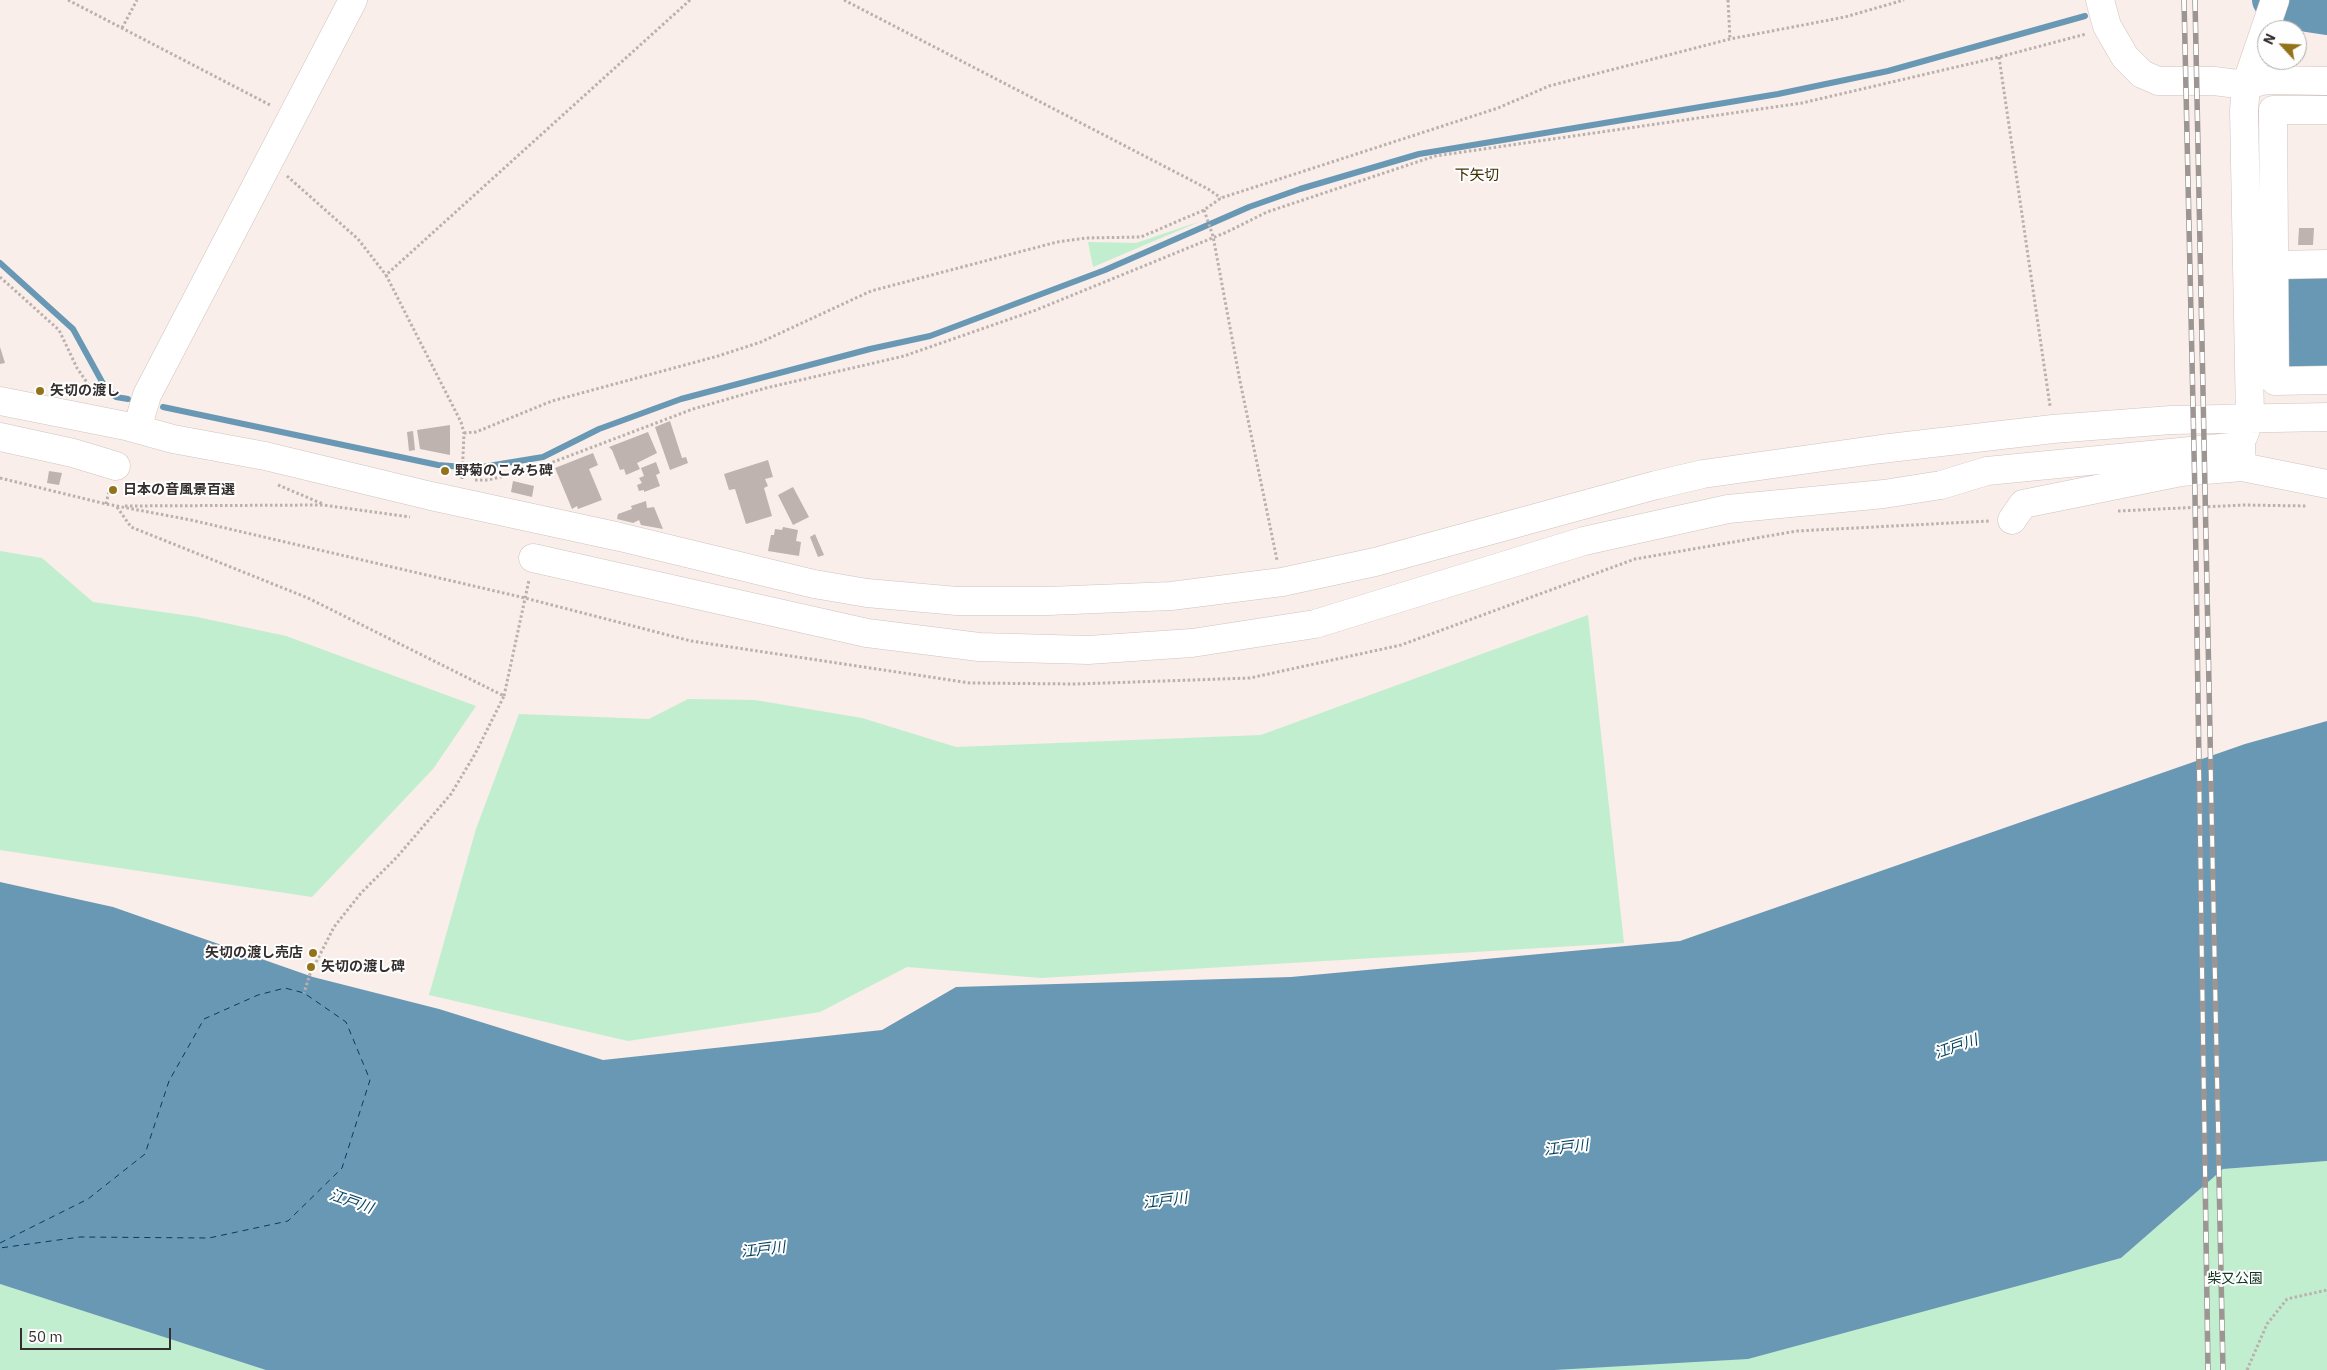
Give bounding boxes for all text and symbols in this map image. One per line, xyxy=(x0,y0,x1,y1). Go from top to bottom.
north arrow xyxy=(2257,20,2307,70)
text: N xyxy=(2259,31,2280,47)
district label: 下矢切 xyxy=(1455,167,1499,185)
place label: 矢切の渡し xyxy=(50,383,120,399)
marker: 矢切の渡し xyxy=(34,385,46,397)
place label: 野菊のこみち碑 xyxy=(455,463,553,479)
marker: 野菊のこみち碑 xyxy=(439,465,451,477)
place label: 日本の音風景百選 xyxy=(123,482,235,498)
marker: 日本の音風景百選 xyxy=(107,484,119,496)
place label: 矢切の渡し売店 xyxy=(205,945,303,961)
marker: 矢切の渡し売店 xyxy=(307,947,319,959)
place label: 矢切の渡し碑 xyxy=(321,959,405,975)
marker: 矢切の渡し碑 xyxy=(305,961,317,973)
water label: 江戸川 xyxy=(1932,1031,1980,1063)
water label: 江戸川 xyxy=(1543,1136,1589,1160)
water label: 江戸川 xyxy=(327,1186,375,1218)
water label: 江戸川 xyxy=(1142,1189,1188,1213)
water label: 江戸川 xyxy=(740,1238,786,1262)
park label: 柴又公園 xyxy=(2207,1271,2263,1287)
scale bar xyxy=(22,1318,174,1350)
text: 50 m xyxy=(28,1327,63,1346)

